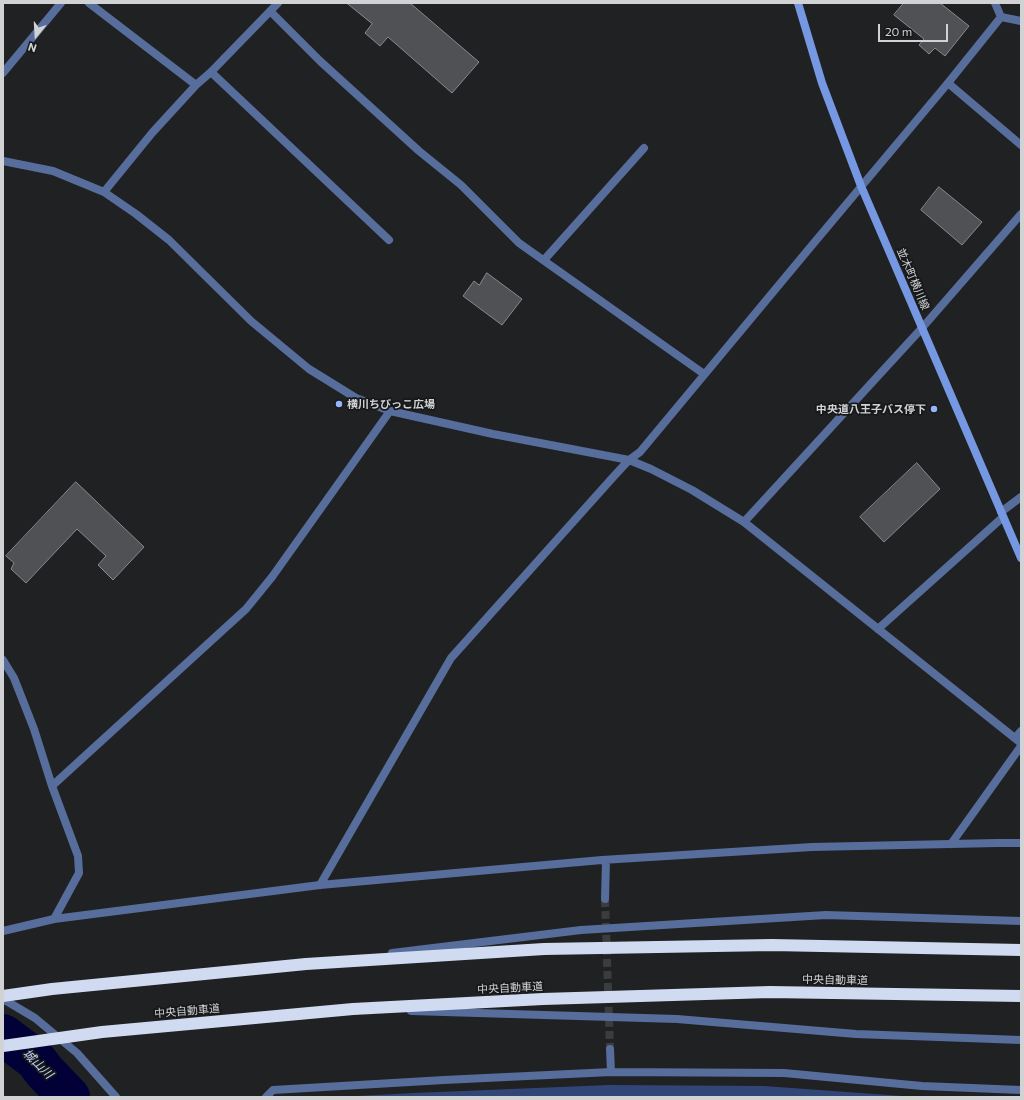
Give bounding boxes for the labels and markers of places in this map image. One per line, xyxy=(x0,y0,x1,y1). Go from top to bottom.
place label: 横川ちびっこ広場 xyxy=(347,397,435,411)
marker: 横川ちびっこ広場 xyxy=(334,399,344,409)
place label: 中央道八王子バス停下 xyxy=(816,402,926,416)
marker: 中央道八王子バス停下 xyxy=(929,404,939,414)

